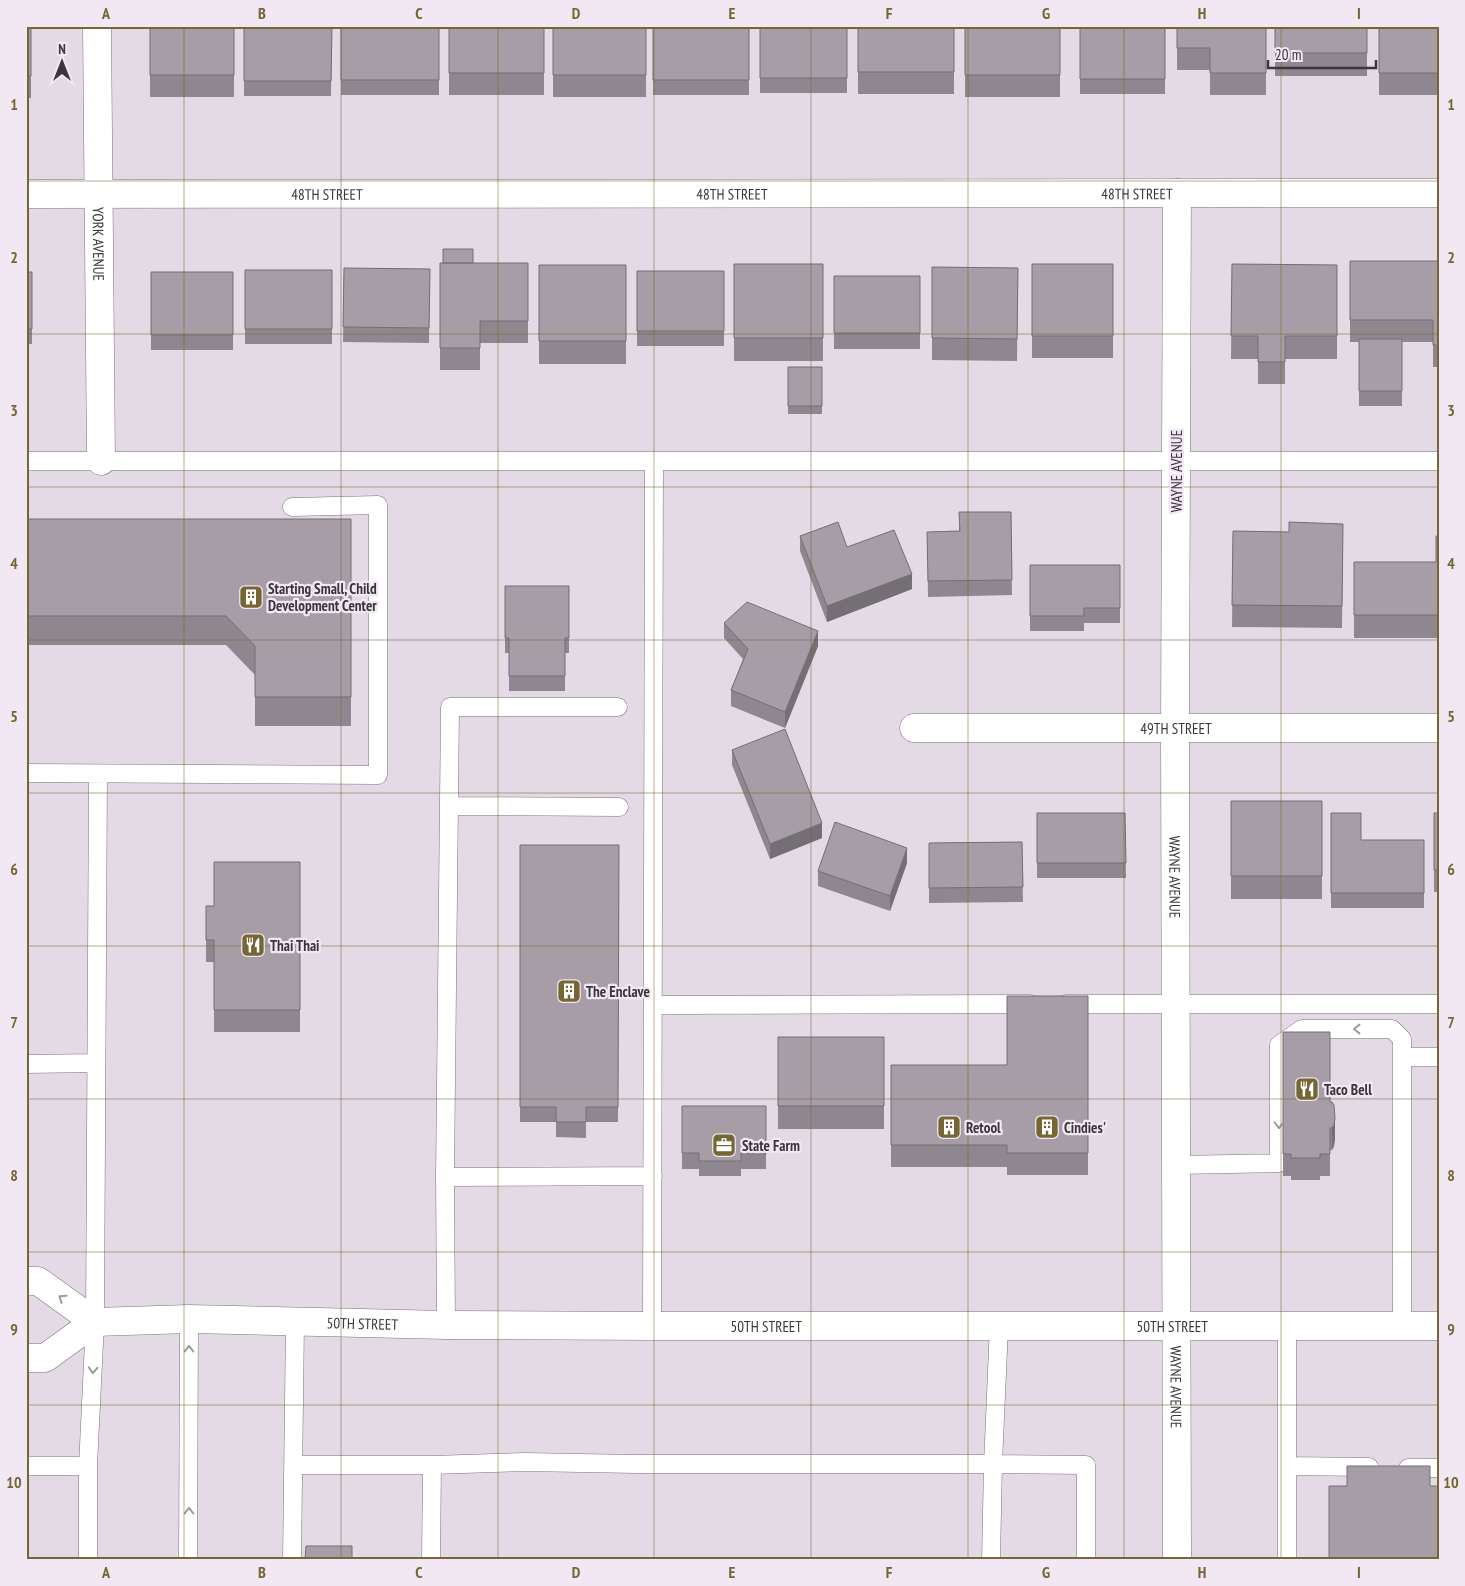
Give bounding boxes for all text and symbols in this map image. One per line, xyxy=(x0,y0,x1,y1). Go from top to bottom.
text: A xyxy=(101,3,111,23)
text: B xyxy=(258,3,266,23)
text: C xyxy=(415,3,423,23)
text: D xyxy=(572,3,581,23)
text: E xyxy=(729,3,736,23)
text: F xyxy=(886,3,893,23)
text: G xyxy=(1042,3,1050,23)
text: H xyxy=(1198,3,1206,23)
text: I xyxy=(1357,3,1361,23)
north arrow xyxy=(38,38,88,88)
scale bar xyxy=(1268,38,1375,70)
text: N xyxy=(58,40,66,58)
text: 20 m xyxy=(1275,45,1301,64)
text: 1 xyxy=(10,94,18,114)
text: 1 xyxy=(1447,94,1455,114)
street label: 48TH STREET xyxy=(291,184,363,203)
street label: 48TH STREET xyxy=(696,184,768,203)
street label: 48TH STREET xyxy=(1101,184,1173,203)
street label: YORK AVENUE xyxy=(89,207,109,281)
text: 2 xyxy=(10,247,18,267)
text: 2 xyxy=(1447,247,1455,267)
text: 3 xyxy=(10,400,18,420)
text: 3 xyxy=(1447,400,1455,420)
street label: WAYNE AVENUE xyxy=(1167,430,1186,512)
text: 4 xyxy=(10,553,18,573)
text: 4 xyxy=(1447,553,1455,573)
place label: Starting Small, Child Development Center xyxy=(268,579,377,615)
building icon: Starting Small, Child Development Center xyxy=(238,584,264,610)
text: 5 xyxy=(10,706,18,726)
text: 5 xyxy=(1447,706,1455,726)
street label: 49TH STREET xyxy=(1140,719,1212,738)
street label: WAYNE AVENUE xyxy=(1166,836,1185,918)
text: 6 xyxy=(10,859,18,879)
text: 6 xyxy=(1447,859,1455,879)
restaurant icon: Thai Thai xyxy=(240,932,266,958)
place label: Thai Thai xyxy=(270,936,319,955)
building icon: The Enclave xyxy=(556,978,582,1004)
place label: The Enclave xyxy=(586,982,650,1001)
text: 7 xyxy=(10,1012,18,1032)
text: 7 xyxy=(1447,1012,1455,1032)
one-way arrow xyxy=(1353,1024,1360,1034)
restaurant icon: Taco Bell xyxy=(1294,1076,1320,1102)
place label: Taco Bell xyxy=(1324,1080,1372,1099)
building icon: Retool xyxy=(936,1114,962,1140)
building icon: Cindies' xyxy=(1034,1114,1060,1140)
place label: Retool xyxy=(966,1118,1001,1137)
place label: Cindies' xyxy=(1064,1118,1106,1137)
one-way arrow xyxy=(1274,1121,1284,1129)
office icon: State Farm xyxy=(711,1132,737,1158)
place label: State Farm xyxy=(742,1136,800,1155)
text: 8 xyxy=(10,1165,18,1185)
text: 8 xyxy=(1447,1165,1455,1185)
one-way arrow xyxy=(58,1295,68,1304)
street label: 50TH STREET xyxy=(326,1313,398,1333)
street label: 50TH STREET xyxy=(731,1317,802,1336)
street label: 50TH STREET xyxy=(1137,1317,1208,1336)
text: 9 xyxy=(10,1319,18,1339)
text: 9 xyxy=(1447,1319,1455,1339)
one-way arrow xyxy=(184,1344,194,1352)
street label: WAYNE AVENUE xyxy=(1167,1346,1186,1428)
one-way arrow xyxy=(87,1367,98,1375)
text: 10 xyxy=(6,1472,22,1492)
text: 10 xyxy=(1443,1472,1459,1492)
one-way arrow xyxy=(184,1507,194,1514)
text: A xyxy=(101,1562,111,1582)
text: B xyxy=(258,1562,266,1582)
text: C xyxy=(415,1562,423,1582)
text: D xyxy=(572,1562,581,1582)
text: E xyxy=(729,1562,736,1582)
text: F xyxy=(886,1562,893,1582)
text: G xyxy=(1042,1562,1050,1582)
text: H xyxy=(1198,1562,1206,1582)
text: I xyxy=(1357,1562,1361,1582)

